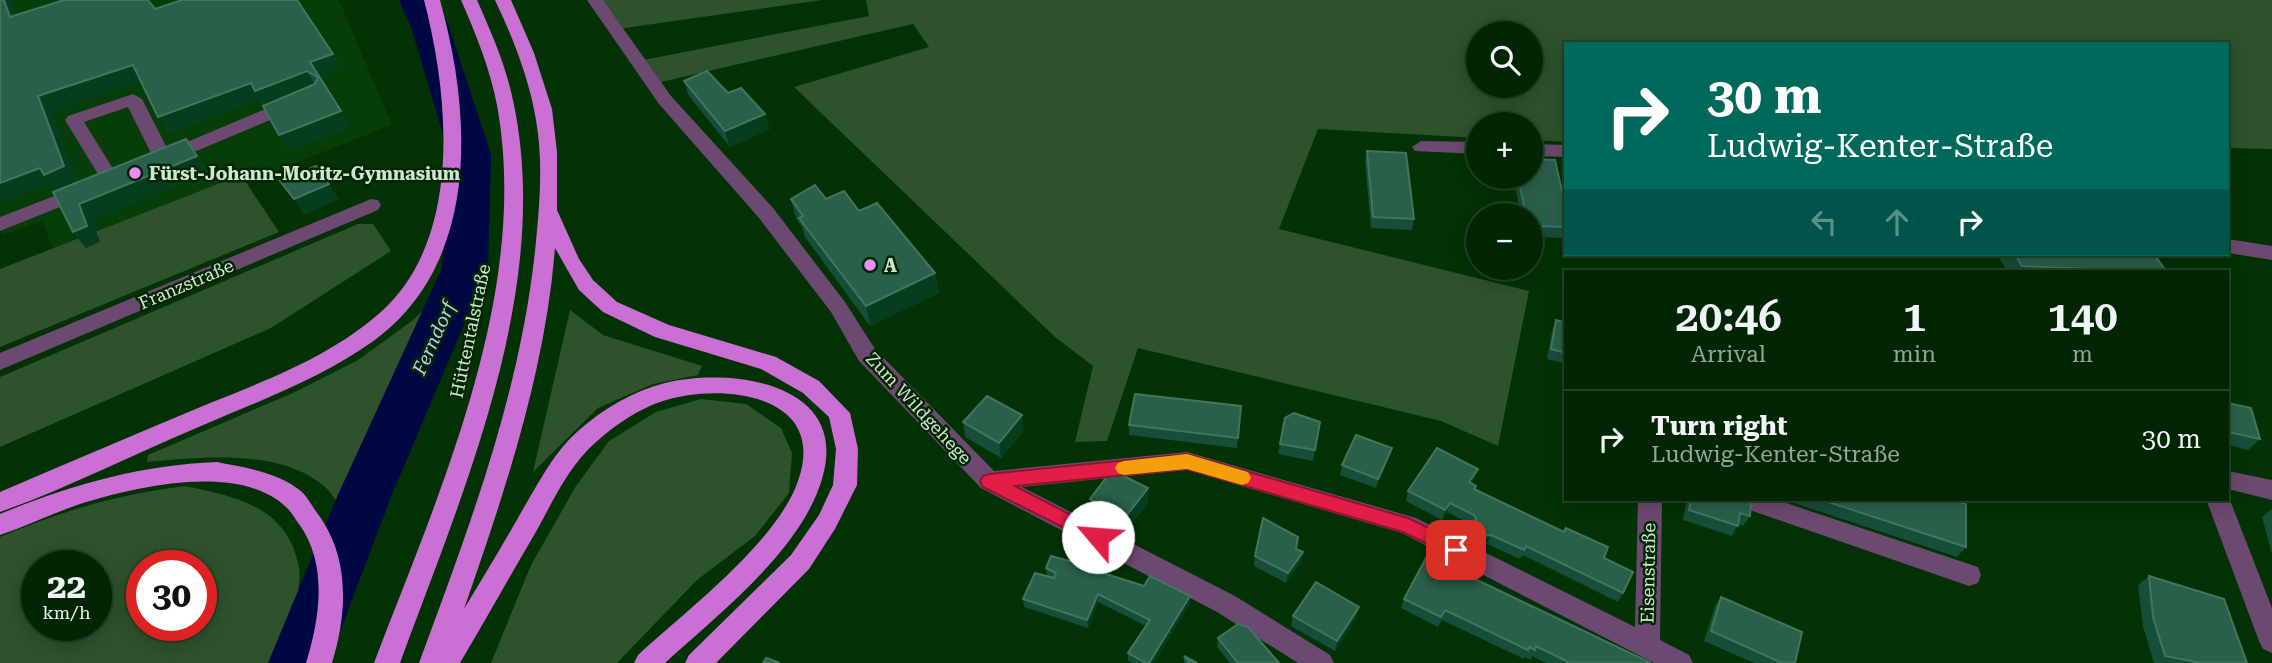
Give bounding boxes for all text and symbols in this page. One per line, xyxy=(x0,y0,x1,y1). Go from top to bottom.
map controls xyxy=(1466,21,1543,280)
button: search xyxy=(1466,21,1543,98)
text: 30 m xyxy=(1707,68,1822,125)
icon: right xyxy=(1592,70,1683,161)
button: + xyxy=(1466,112,1543,189)
text: Ludwig-Kenter-Straße xyxy=(1707,127,2053,165)
place label: Fürst-Johann-Moritz-Gymnasium xyxy=(149,163,461,184)
marker: Fürst-Johann-Moritz-Gymnasium xyxy=(127,165,143,181)
button: − xyxy=(1466,203,1543,280)
icon: left xyxy=(1805,203,1843,241)
icon: ahead xyxy=(1878,203,1916,241)
icon: right xyxy=(1951,203,1989,241)
street label: Franzstraße xyxy=(135,255,237,313)
place label: A xyxy=(884,255,897,276)
marker: A xyxy=(862,257,878,273)
street label: Hüttentalstraße xyxy=(446,262,494,400)
text: 20:46 xyxy=(1675,292,1782,341)
text: 1 xyxy=(1903,292,1926,341)
text: 140 xyxy=(2047,292,2118,341)
water label: Ferndorf xyxy=(407,296,461,379)
text: Arrival xyxy=(1691,341,1766,368)
text: min xyxy=(1893,341,1936,368)
text: m xyxy=(2072,341,2093,368)
street label: Zum Wildgehege xyxy=(862,348,976,468)
text: Turn right xyxy=(1651,411,1787,441)
icon: right xyxy=(1592,420,1630,458)
text: 30 m xyxy=(2142,424,2201,454)
text: Ludwig-Kenter-Straße xyxy=(1651,441,1900,468)
position arrow xyxy=(1061,500,1135,574)
pin xyxy=(1426,520,1486,580)
street label: Eisenstraße xyxy=(1637,522,1659,624)
icon: arrive xyxy=(1437,531,1475,569)
speed limit sign: 30 xyxy=(126,550,217,641)
text: 22 xyxy=(47,566,86,607)
text: km/h xyxy=(42,602,91,623)

